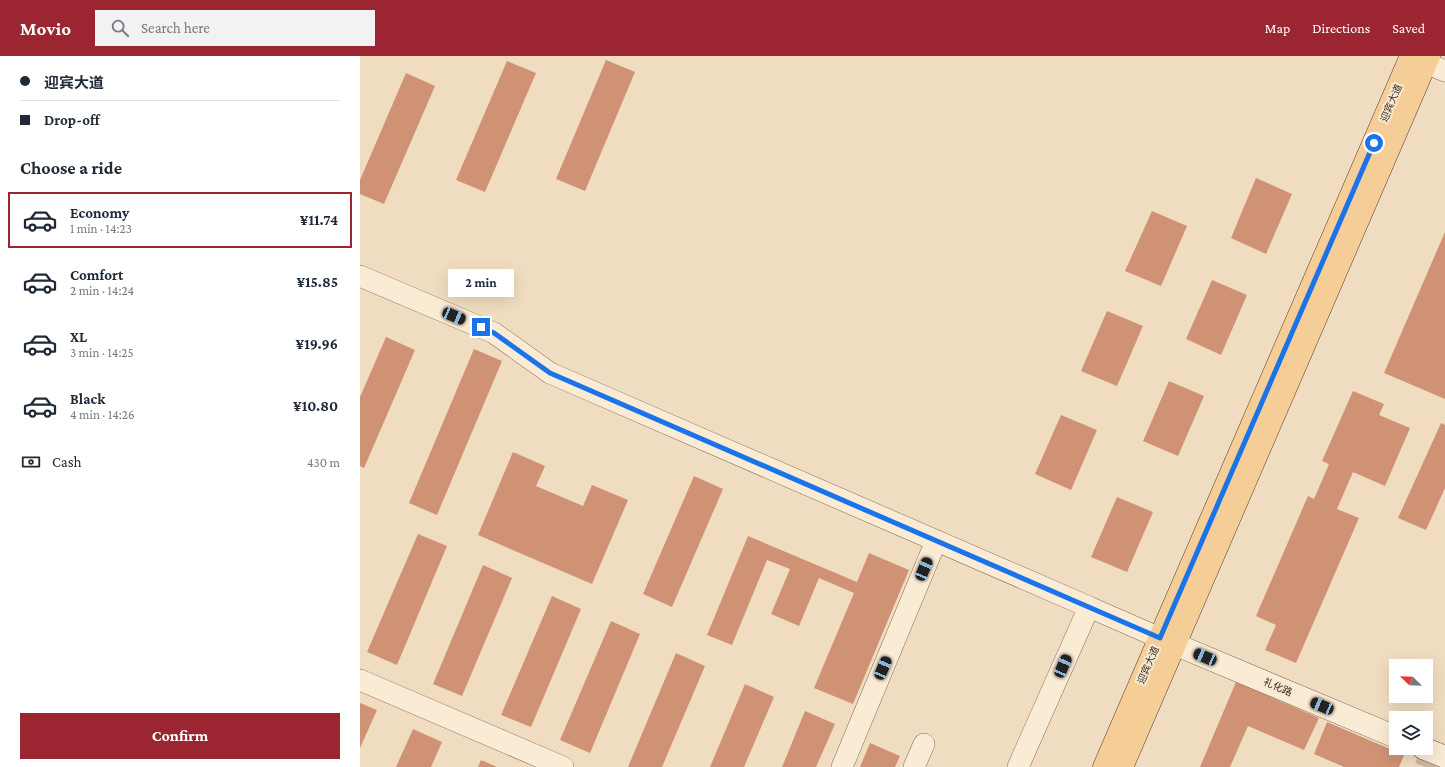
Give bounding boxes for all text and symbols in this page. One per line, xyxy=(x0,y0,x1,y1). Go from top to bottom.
search box xyxy=(95,10,375,46)
icon: search xyxy=(109,17,131,39)
text: Movio xyxy=(20,18,71,39)
text: Search here xyxy=(141,20,210,36)
text: Map xyxy=(1265,20,1290,36)
text: Directions xyxy=(1312,20,1370,36)
text: Saved xyxy=(1392,20,1425,36)
text: 迎宾大道 xyxy=(44,75,104,91)
street label: 迎宾大道 xyxy=(1378,82,1404,124)
text: Drop-off xyxy=(44,112,100,128)
route start xyxy=(1365,134,1383,152)
text: Choose a ride xyxy=(20,158,122,178)
icon: car xyxy=(22,202,58,238)
text: Economy xyxy=(70,205,129,221)
text: ¥11.74 xyxy=(300,212,338,228)
text: 1 min · 14:23 xyxy=(70,221,132,236)
icon: car xyxy=(22,264,58,300)
text: Comfort xyxy=(70,267,124,283)
callout: 2 min xyxy=(448,269,514,297)
text: ¥15.85 xyxy=(296,274,338,290)
text: 2 min xyxy=(465,275,497,290)
text: 2 min · 14:24 xyxy=(70,283,134,298)
car xyxy=(441,306,467,326)
route end xyxy=(472,318,490,336)
icon: car xyxy=(22,326,58,362)
text: XL xyxy=(70,329,87,345)
text: ¥19.96 xyxy=(296,336,338,352)
text: 3 min · 14:25 xyxy=(70,345,134,360)
icon: car xyxy=(22,388,58,424)
text: Black xyxy=(70,391,105,407)
text: ¥10.80 xyxy=(293,398,338,414)
text: 4 min · 14:26 xyxy=(70,407,135,422)
icon: cash xyxy=(20,451,42,473)
text: Cash xyxy=(52,454,82,470)
text: 430 m xyxy=(307,455,340,470)
car xyxy=(914,556,934,582)
street label: 迎宾大道 xyxy=(1135,644,1161,686)
car xyxy=(1192,647,1218,667)
car xyxy=(1053,653,1073,679)
car xyxy=(873,655,893,681)
north arrow xyxy=(1389,659,1433,703)
map controls xyxy=(1389,659,1433,755)
street label: 礼化路 xyxy=(1262,676,1294,698)
car xyxy=(1309,696,1335,716)
button: layers xyxy=(1389,711,1433,755)
button: Confirm xyxy=(20,713,340,759)

